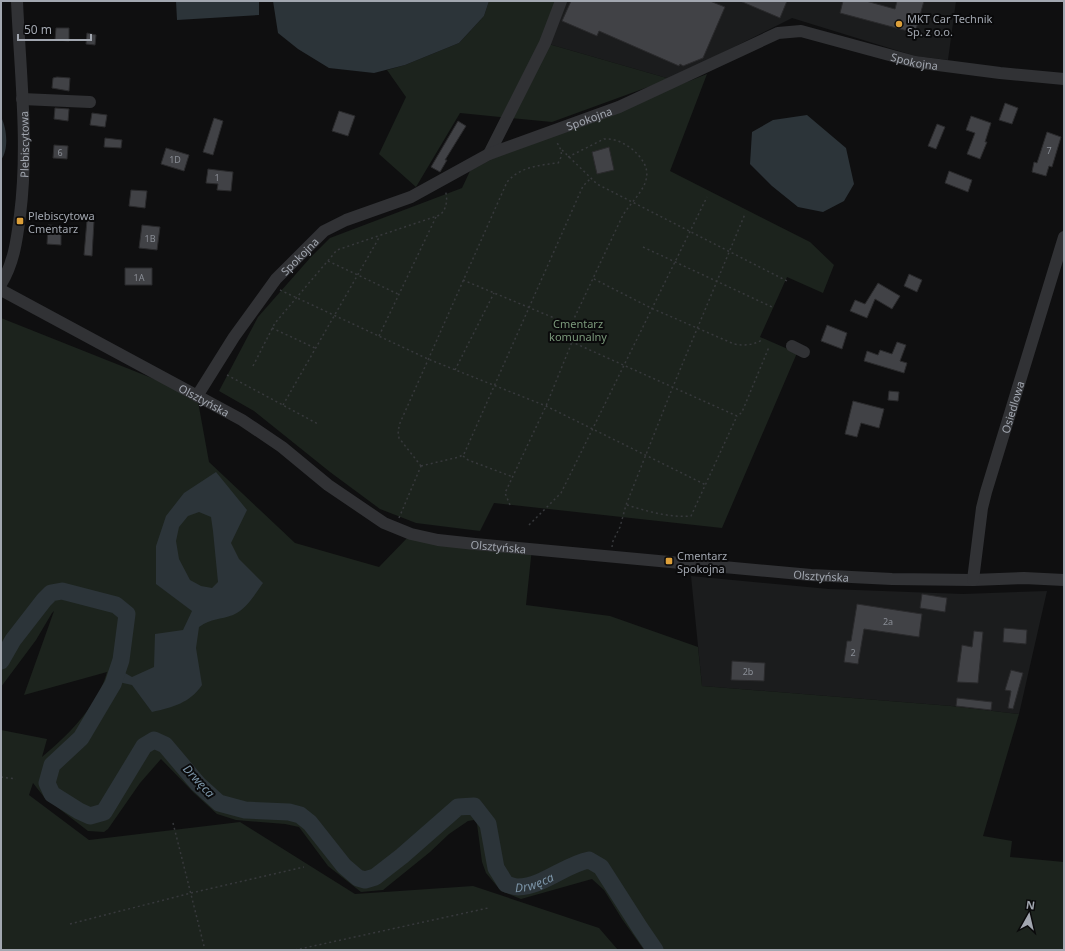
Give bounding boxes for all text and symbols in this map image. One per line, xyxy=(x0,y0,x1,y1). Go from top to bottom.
place label: MKT Car Technik Sp. z o.o. xyxy=(907,11,993,39)
scale bar xyxy=(18,16,91,42)
marker: MKT Car Technik Sp. z o.o. xyxy=(894,19,904,29)
text: 50 m xyxy=(24,21,52,38)
street label: Spokojna xyxy=(889,48,939,72)
street label: Spokojna xyxy=(564,103,614,133)
street label: Plebiscytowa xyxy=(16,111,31,178)
house number: 7 xyxy=(1046,144,1052,157)
house number: 6 xyxy=(57,146,63,159)
house number: 1D xyxy=(169,153,181,166)
house number: 1 xyxy=(214,171,220,184)
place label: Plebiscytowa Cmentarz xyxy=(28,208,95,236)
marker: Plebiscytowa Cmentarz xyxy=(15,216,25,226)
house number: 1B xyxy=(145,232,156,245)
street label: Spokojna xyxy=(277,234,321,278)
house number: 1A xyxy=(134,271,145,284)
park label: Cmentarz komunalny xyxy=(549,316,607,344)
street label: Osiedlowa xyxy=(997,379,1027,435)
street label: Olsztyńska xyxy=(176,380,232,419)
street label: Olsztyńska xyxy=(470,536,527,556)
place label: Cmentarz Spokojna xyxy=(677,548,727,576)
marker: Cmentarz Spokojna xyxy=(664,556,674,566)
street label: Olsztyńska xyxy=(793,566,849,584)
house number: 2a xyxy=(883,615,893,628)
house number: 2 xyxy=(850,646,856,659)
house number: 2b xyxy=(743,665,754,678)
water label: Drwęca xyxy=(179,761,219,801)
water label: Drwęca xyxy=(514,868,557,896)
north arrow xyxy=(1009,895,1049,935)
text: N xyxy=(1025,897,1036,913)

